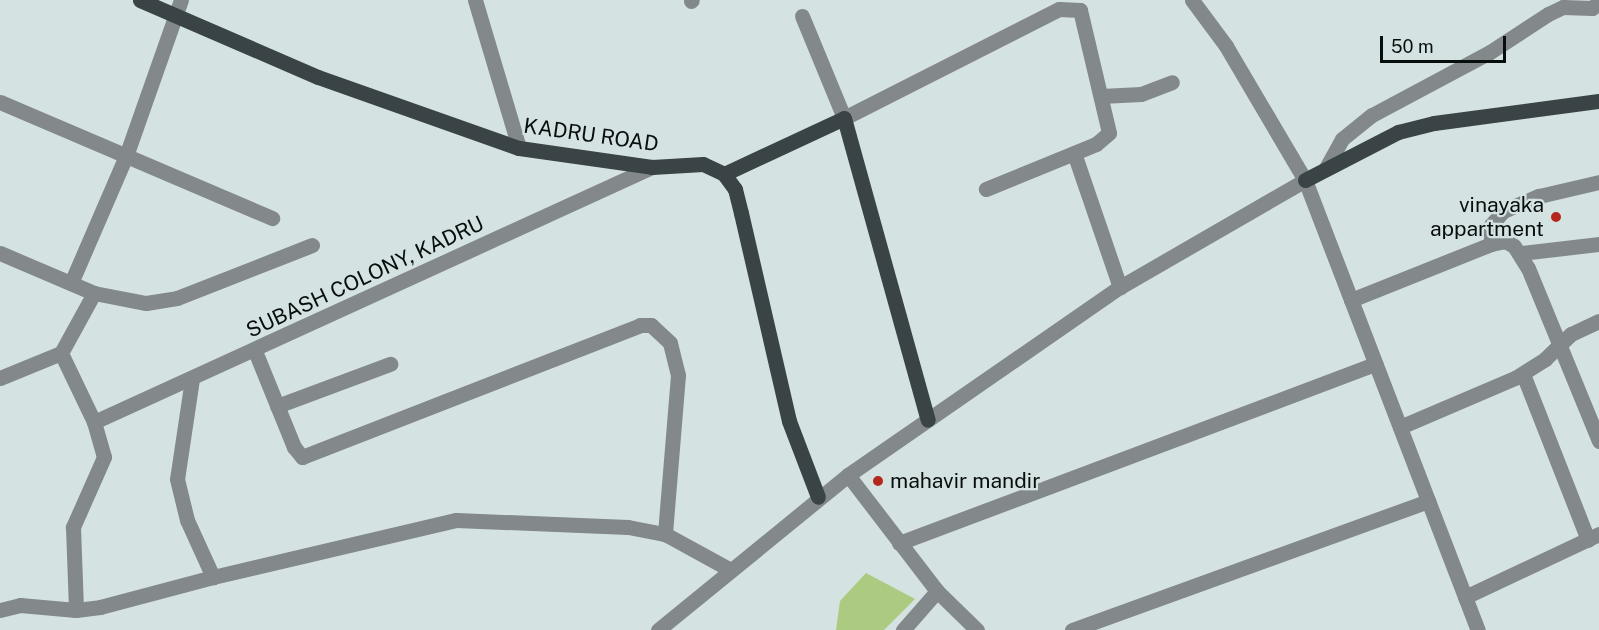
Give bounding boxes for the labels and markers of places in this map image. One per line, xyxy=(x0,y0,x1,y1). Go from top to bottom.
place label: vinayaka appartment xyxy=(1430,192,1544,242)
marker: vinayaka appartment xyxy=(1549,210,1563,224)
place label: mahavir mandir xyxy=(890,468,1040,494)
marker: mahavir mandir xyxy=(871,474,885,488)

